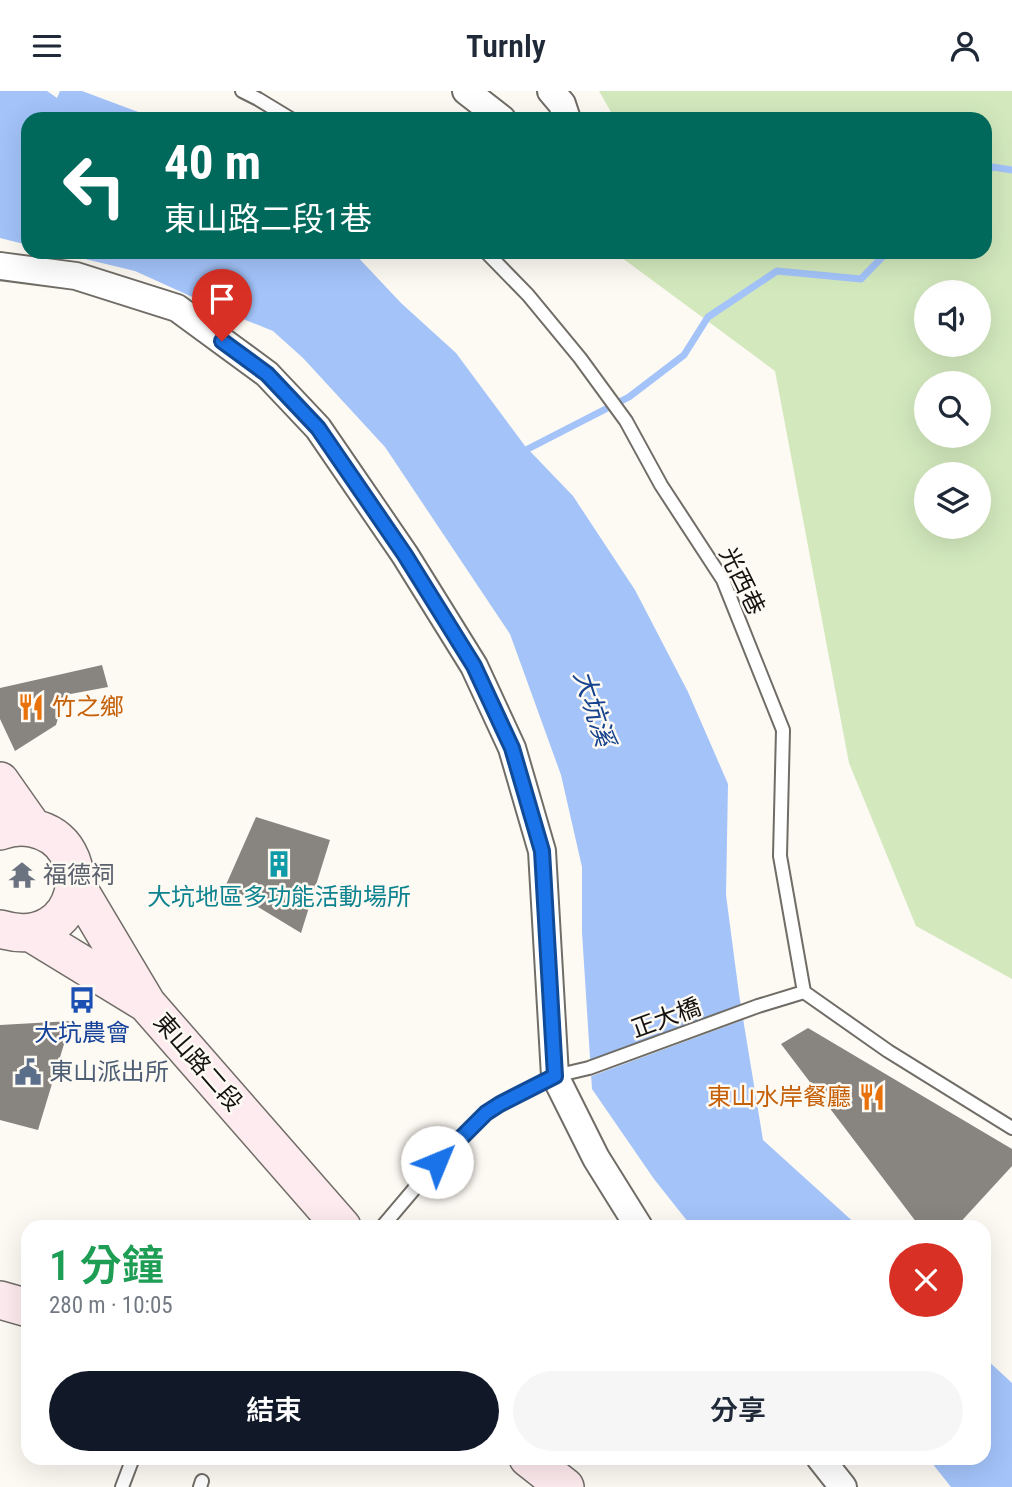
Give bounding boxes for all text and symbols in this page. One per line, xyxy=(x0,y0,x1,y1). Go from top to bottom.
icon: menu xyxy=(28,27,66,65)
text: Turnly xyxy=(466,27,546,65)
icon: person xyxy=(946,27,984,65)
text: 40 m xyxy=(164,134,261,191)
icon: left xyxy=(49,140,140,231)
text: 東山路二段1巷 xyxy=(164,200,372,238)
pin xyxy=(192,269,252,341)
icon: arrive xyxy=(203,280,241,318)
map controls xyxy=(914,280,991,539)
button: sound xyxy=(914,280,991,357)
button: search xyxy=(914,371,991,448)
button: layers xyxy=(914,462,991,539)
street label: 光西巷 xyxy=(714,543,770,619)
water label: 大坑溪 xyxy=(568,666,622,754)
restaurant icon: 竹之鄉 xyxy=(16,692,46,722)
place label: 竹之鄉 xyxy=(52,693,124,721)
building icon: 大坑地區多功能活動場所 xyxy=(264,849,294,879)
temple icon: 福德祠 xyxy=(7,860,37,890)
place label: 福德祠 xyxy=(43,861,115,889)
place label: 大坑地區多功能活動場所 xyxy=(147,883,411,911)
bus stop icon: 大坑農會 xyxy=(67,985,97,1015)
street label: 正大橋 xyxy=(627,993,705,1043)
street label: 東山路二段 xyxy=(148,1008,248,1116)
place label: 大坑農會 xyxy=(34,1019,130,1047)
public building icon: 東山派出所 xyxy=(13,1057,43,1087)
place label: 東山派出所 xyxy=(49,1058,169,1086)
restaurant icon: 東山水岸餐廳 xyxy=(857,1082,887,1112)
place label: 東山水岸餐廳 xyxy=(707,1083,851,1111)
position arrow xyxy=(400,1125,474,1199)
text: 1 分鐘 xyxy=(49,1241,164,1290)
button: close xyxy=(889,1243,963,1317)
text: 280 m · 10:05 xyxy=(49,1292,173,1319)
button: 結束 xyxy=(49,1371,499,1451)
button: 分享 xyxy=(513,1371,963,1451)

